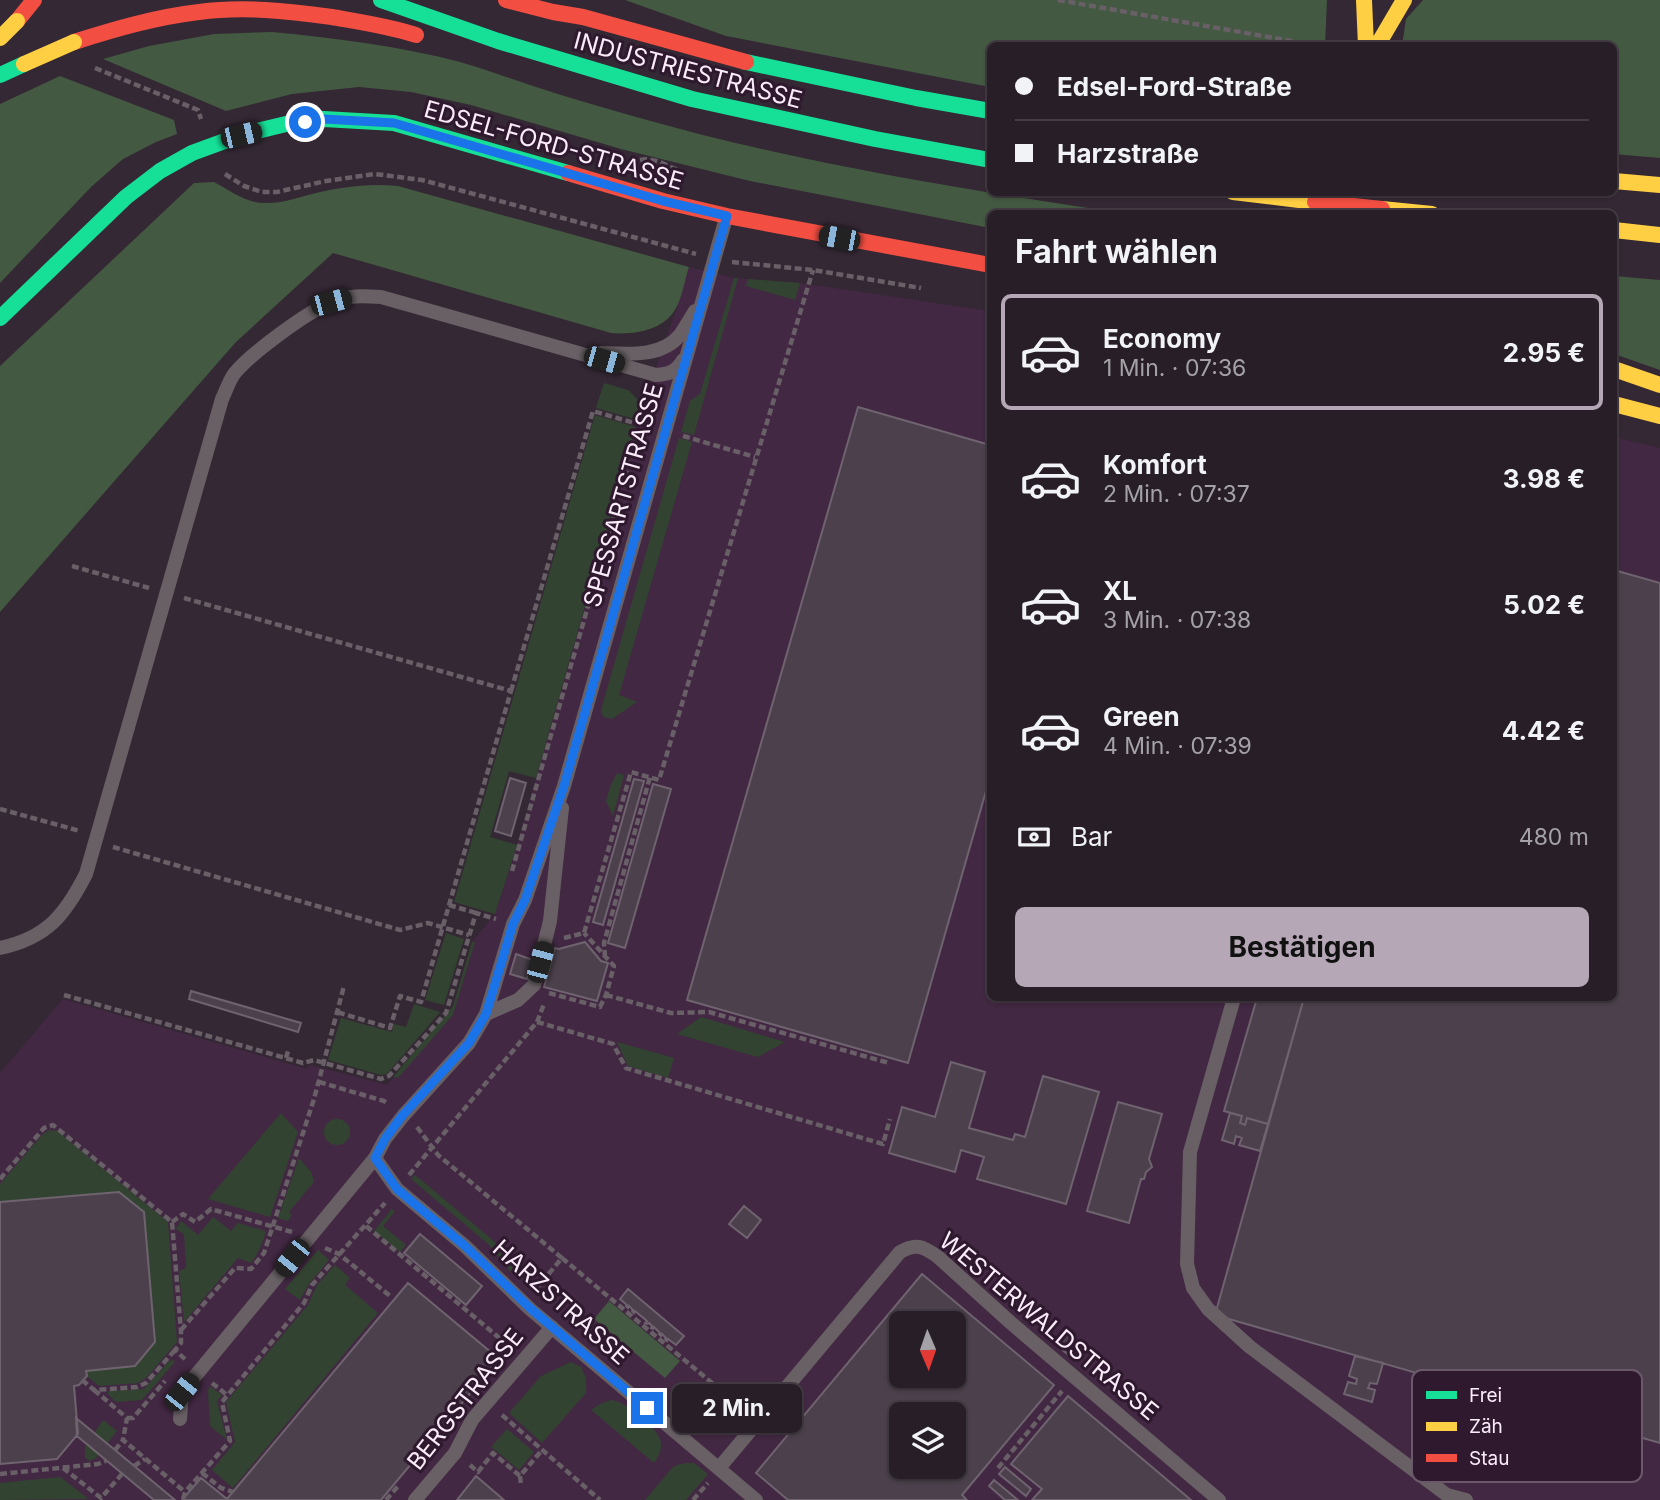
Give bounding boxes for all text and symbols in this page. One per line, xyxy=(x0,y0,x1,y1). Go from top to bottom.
street label: INDUSTRIESTRASSE xyxy=(571,26,805,114)
text: Edsel-Ford-Straße xyxy=(1057,71,1292,102)
street label: EDSEL-FORD-STRASSE xyxy=(421,94,687,196)
route start xyxy=(289,106,321,138)
car xyxy=(219,120,264,150)
text: Harzstraße xyxy=(1057,138,1199,169)
car xyxy=(817,224,862,252)
text: Fahrt wählen xyxy=(1015,232,1218,271)
car xyxy=(308,286,355,318)
icon: car xyxy=(1019,321,1082,384)
text: Economy xyxy=(1103,323,1221,354)
text: 2.95 € xyxy=(1503,337,1585,368)
car xyxy=(581,344,628,376)
text: 1 Min. · 07:36 xyxy=(1103,354,1246,382)
street label: SPESSARTSTRASSE xyxy=(577,380,669,610)
icon: car xyxy=(1019,447,1082,510)
text: Komfort xyxy=(1103,449,1207,480)
text: 3.98 € xyxy=(1503,463,1585,494)
text: 2 Min. · 07:37 xyxy=(1103,480,1250,508)
icon: car xyxy=(1019,573,1082,636)
text: XL xyxy=(1103,575,1137,606)
text: 5.02 € xyxy=(1503,589,1585,620)
text: 3 Min. · 07:38 xyxy=(1103,606,1251,634)
icon: car xyxy=(1019,699,1082,762)
text: Green xyxy=(1103,701,1180,732)
text: 4.42 € xyxy=(1502,715,1585,746)
text: 4 Min. · 07:39 xyxy=(1103,732,1252,760)
icon: cash xyxy=(1015,818,1053,856)
text: Bar xyxy=(1071,821,1112,852)
text: 480 m xyxy=(1519,823,1589,851)
button: Bestätigen xyxy=(1015,907,1589,987)
car xyxy=(525,939,556,985)
street label: WESTERWALDSTRASSE xyxy=(934,1226,1164,1426)
street label: HARZSTRASSE xyxy=(487,1233,635,1371)
car xyxy=(271,1235,314,1281)
north arrow xyxy=(889,1311,966,1388)
map controls xyxy=(889,1311,966,1479)
street label: BERGSTRASSE xyxy=(401,1322,529,1476)
car xyxy=(161,1369,204,1415)
legend xyxy=(1412,1370,1642,1482)
callout: 2 Min. xyxy=(672,1384,801,1432)
text: Frei xyxy=(1469,1384,1502,1407)
route end xyxy=(631,1392,663,1424)
text: 2 Min. xyxy=(702,1394,772,1422)
button: layers xyxy=(889,1402,966,1479)
text: Zäh xyxy=(1469,1415,1503,1438)
text: Stau xyxy=(1469,1447,1509,1470)

